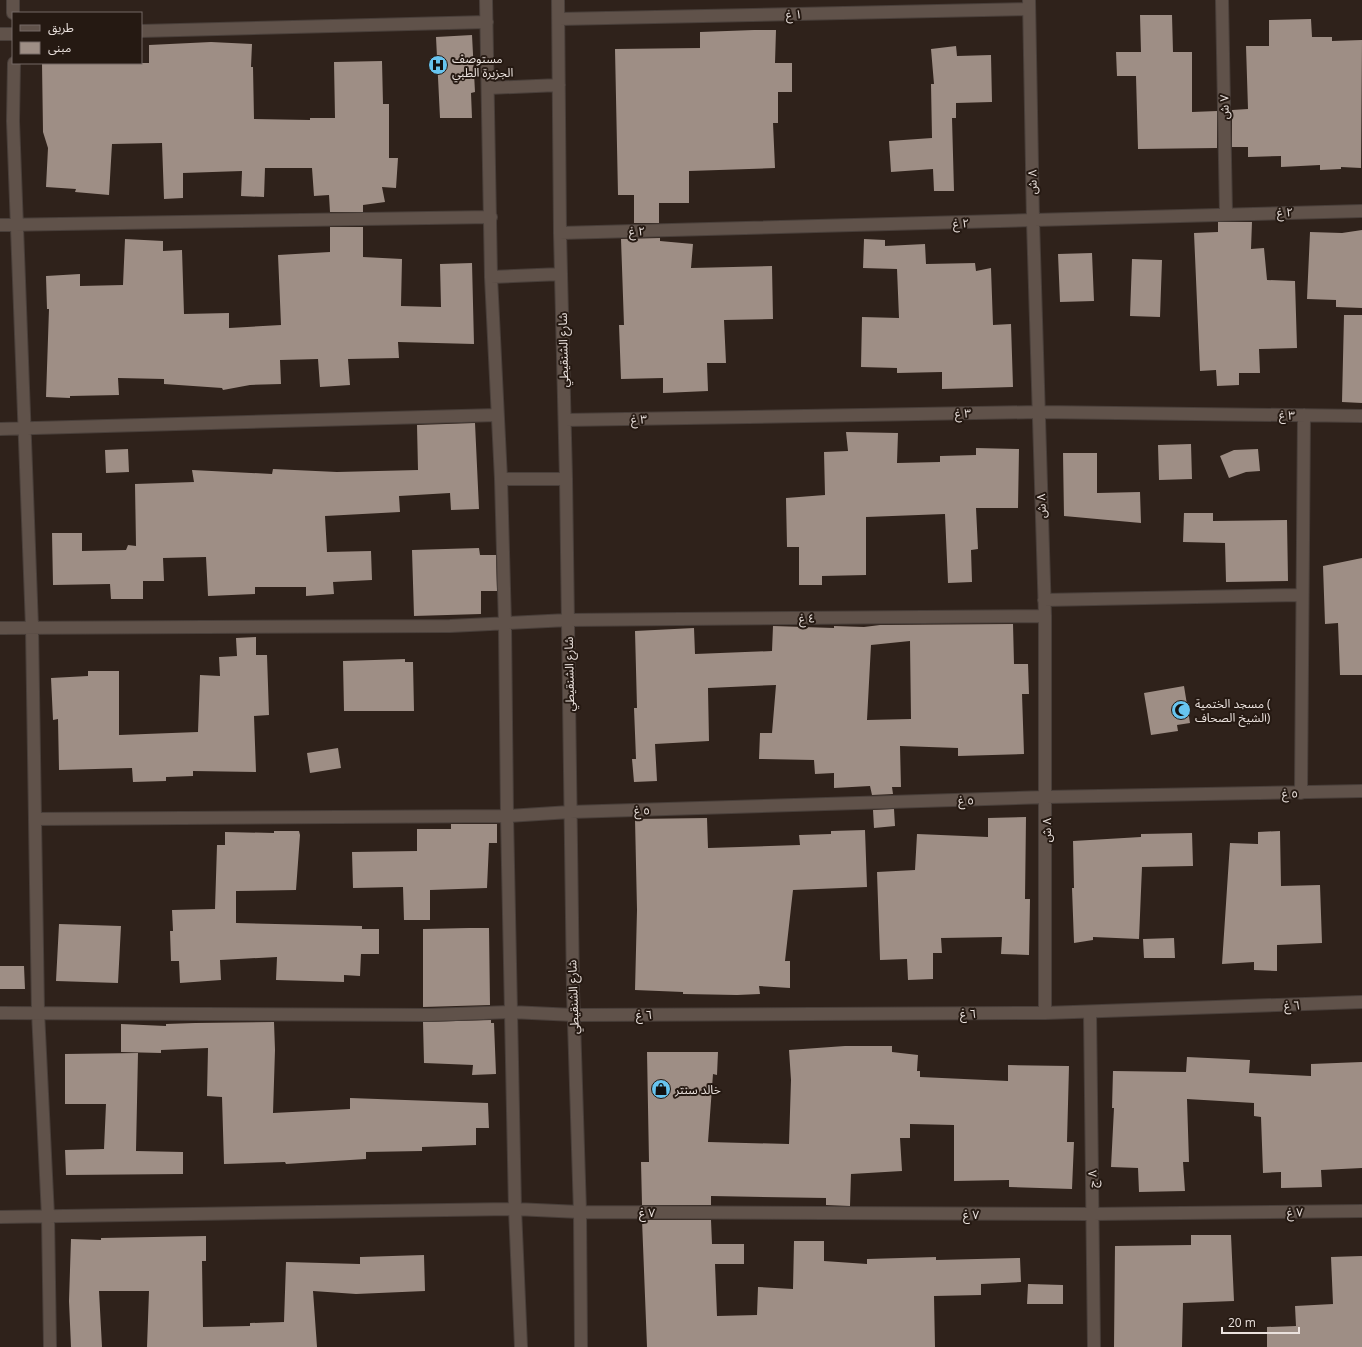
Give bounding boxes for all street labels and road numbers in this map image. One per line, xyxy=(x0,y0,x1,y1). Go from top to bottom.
street label: ١ غ xyxy=(786,5,802,24)
street label: ٧ ش xyxy=(1215,94,1233,119)
street label: ٨ ش xyxy=(1023,169,1041,194)
street label: ٢ غ xyxy=(1277,203,1293,222)
street label: ٢ غ xyxy=(953,214,969,233)
street label: ٢ غ xyxy=(629,222,645,241)
street label: شارع الشنقيطي xyxy=(554,313,574,387)
street label: ٣ غ xyxy=(955,404,971,423)
street label: ٣ غ xyxy=(1279,406,1295,425)
street label: ٣ غ xyxy=(631,410,647,429)
street label: ٨ ش xyxy=(1032,493,1050,519)
street label: ٤ غ xyxy=(799,609,815,628)
street label: شارع الشنقيطي xyxy=(560,637,580,711)
street label: ٥ غ xyxy=(1282,784,1298,803)
street label: ٥ غ xyxy=(958,791,974,810)
street label: ٥ غ xyxy=(634,801,650,820)
street label: ٨ ش xyxy=(1038,818,1055,842)
street label: شارع الشنقيطي xyxy=(563,959,585,1035)
street label: ٦ غ xyxy=(1284,996,1300,1015)
street label: ٦ غ xyxy=(960,1005,976,1023)
street label: ٦ غ xyxy=(636,1006,652,1024)
street label: ٨ ج xyxy=(1083,1170,1102,1188)
street label: ٧ غ xyxy=(1287,1203,1303,1222)
street label: ٧ غ xyxy=(639,1204,655,1222)
street label: ٧ غ xyxy=(963,1206,979,1224)

